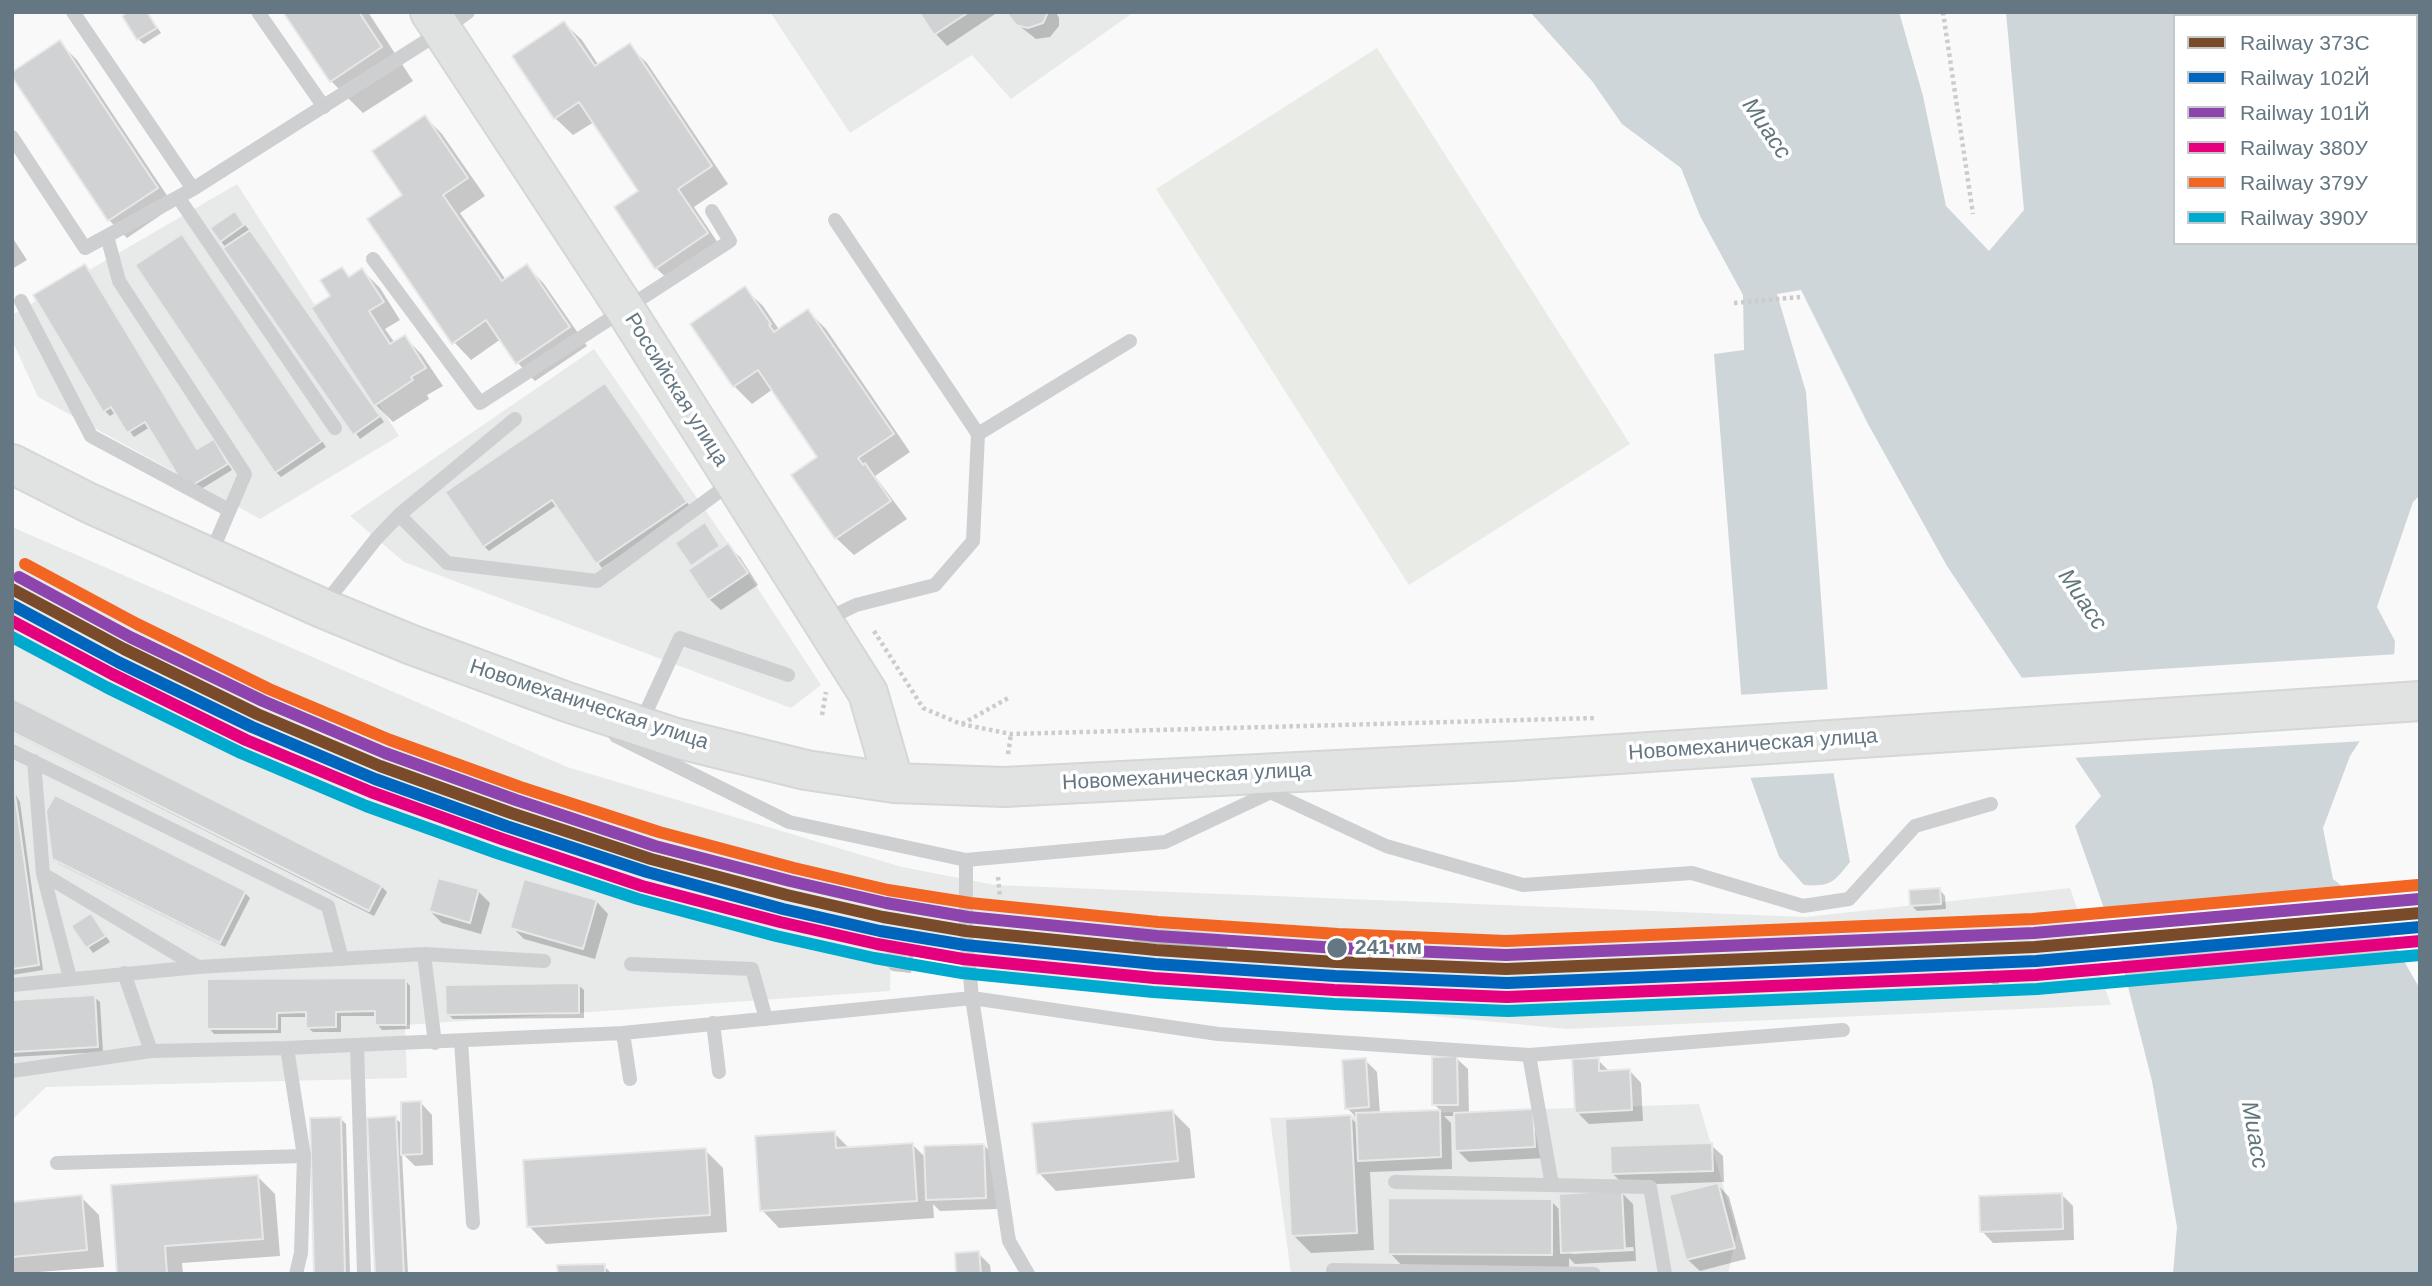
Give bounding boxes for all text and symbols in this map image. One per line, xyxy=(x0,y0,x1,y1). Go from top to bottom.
legend xyxy=(2173,14,2418,245)
text: Railway 373C xyxy=(2240,31,2370,54)
text: Railway 102Й xyxy=(2240,66,2370,89)
water label: Миасс xyxy=(1736,93,1796,165)
text: Railway 101Й xyxy=(2240,101,2370,124)
text: Railway 380У xyxy=(2240,136,2368,159)
text: Railway 379У xyxy=(2240,171,2368,194)
text: Railway 390У xyxy=(2240,206,2368,229)
street label: Российская улица xyxy=(619,309,733,471)
water label: Миасс xyxy=(2052,564,2112,636)
street label: Новомеханическая улица xyxy=(466,654,712,756)
street label: Новомеханическая улица xyxy=(1628,724,1878,766)
street label: Новомеханическая улица xyxy=(1062,758,1312,796)
place label: 241 км xyxy=(1355,935,1422,961)
marker: 241 км xyxy=(1325,936,1349,960)
water label: Миасс xyxy=(2235,1099,2273,1171)

